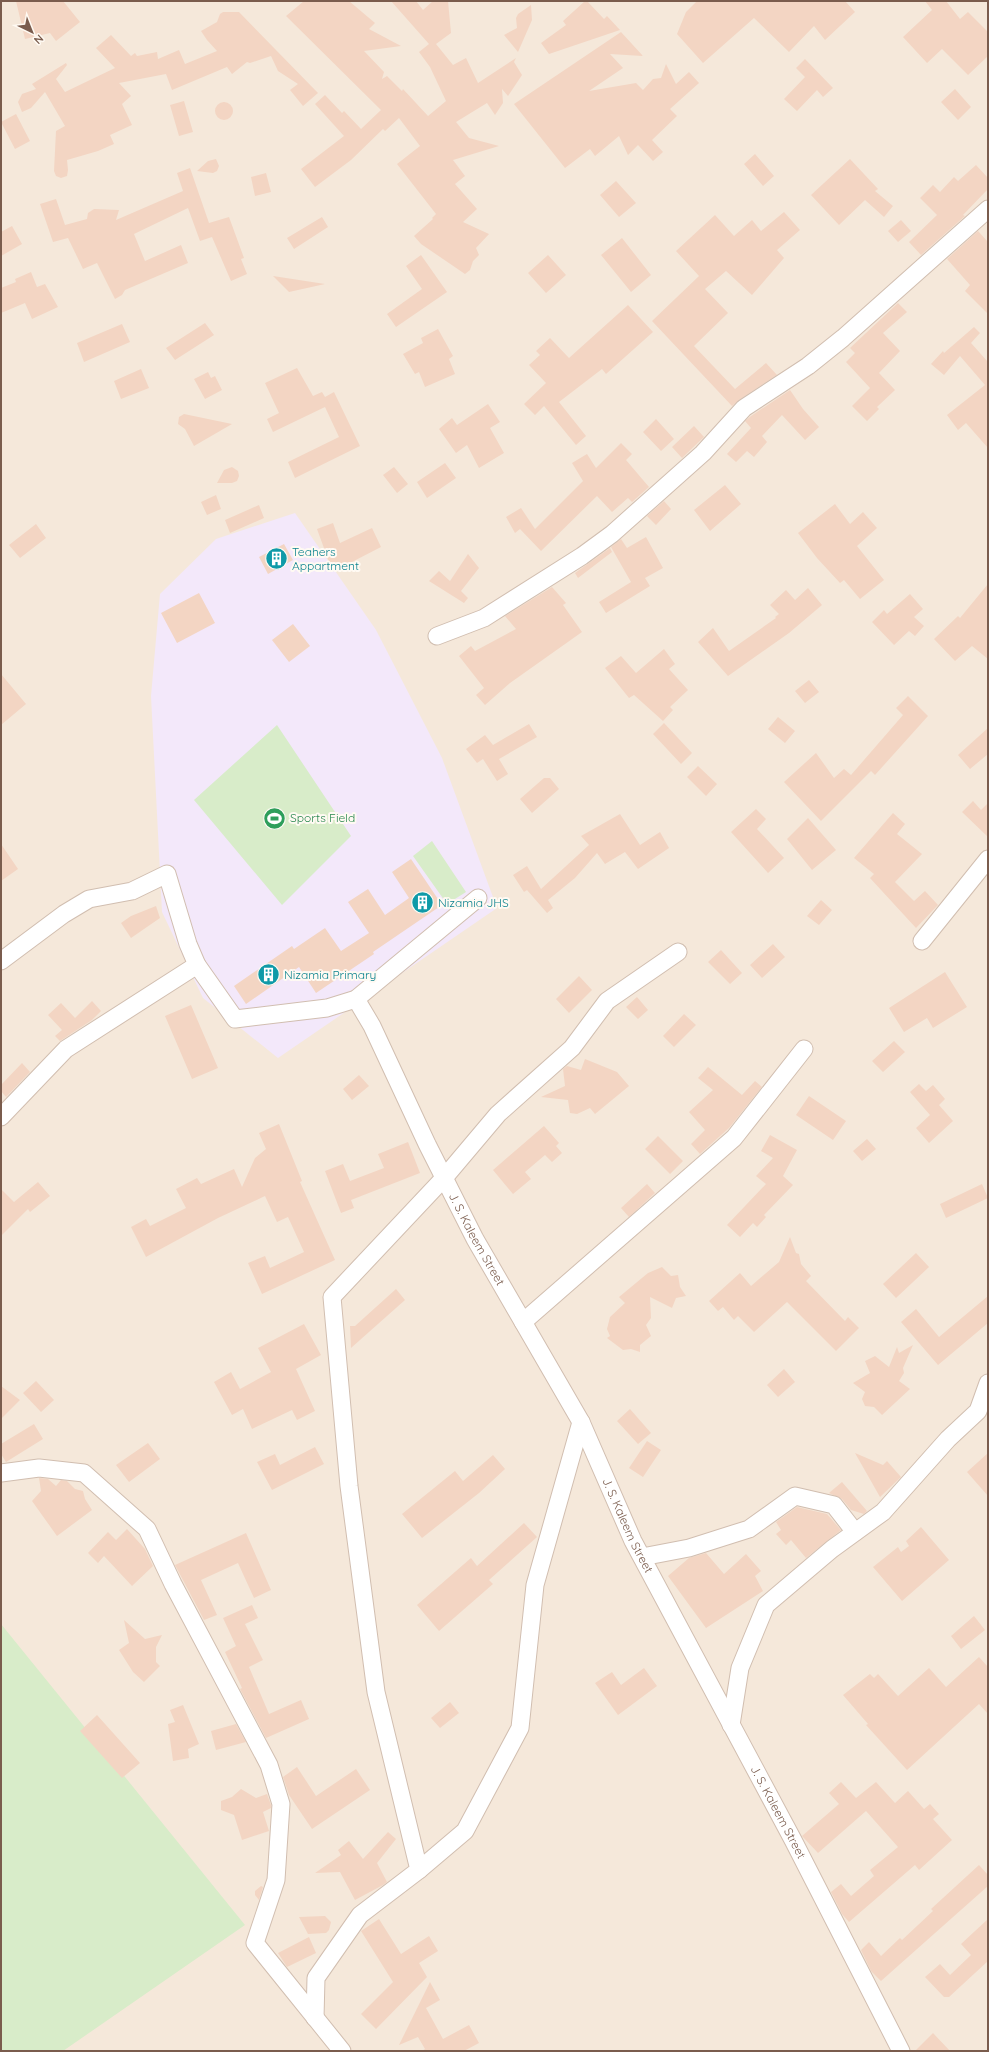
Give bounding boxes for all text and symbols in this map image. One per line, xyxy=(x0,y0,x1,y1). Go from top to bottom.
north arrow xyxy=(12,12,52,52)
text: N xyxy=(31,31,47,47)
place label: Teahers Appartment xyxy=(292,544,359,573)
building icon: Teahers Appartment xyxy=(263,546,289,572)
sports icon: Sports Field xyxy=(261,805,287,831)
place label: Sports Field xyxy=(290,810,355,825)
building icon: Nizamia JHS xyxy=(409,890,435,916)
place label: Nizamia JHS xyxy=(438,895,509,910)
building icon: Nizamia Primary xyxy=(255,962,281,988)
place label: Nizamia Primary xyxy=(284,967,376,982)
street label: J. S. Kaleem Street xyxy=(446,1190,508,1288)
street label: J. S. Kaleem Street xyxy=(599,1476,657,1575)
street label: J. S. Kaleem Street xyxy=(748,1763,809,1861)

